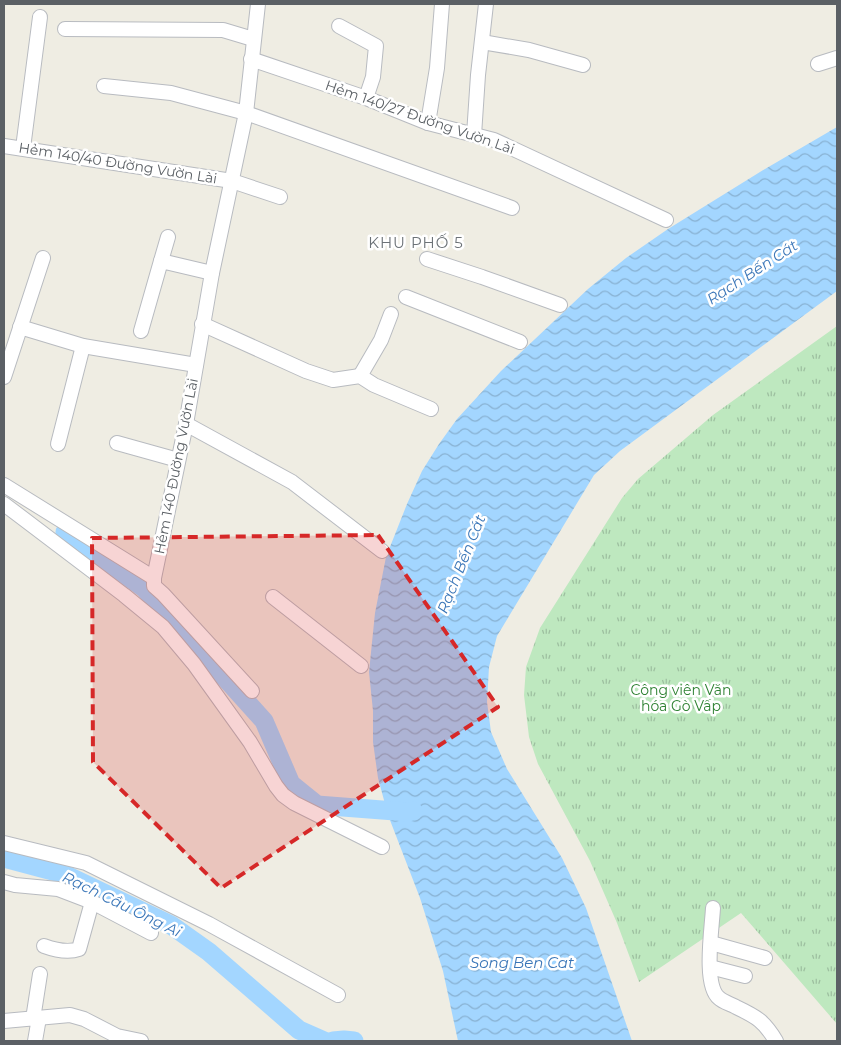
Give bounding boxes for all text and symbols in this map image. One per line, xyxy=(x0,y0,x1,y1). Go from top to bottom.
street label: Hẻm 140/27 Đường Vườn Lài xyxy=(323,76,517,158)
street label: Hẻm 140/40 Đường Vườn Lài xyxy=(17,138,219,188)
district label: KHU PHỐ 5 xyxy=(368,233,464,252)
water label: Rạch Bến Cát xyxy=(703,236,801,308)
street label: Hẻm 140 Đường Vườn Lài xyxy=(150,377,202,555)
water label: Rạch Bến Cát xyxy=(433,512,489,616)
park label: Công viên Văn hóa Gò Vấp xyxy=(631,681,731,715)
water label: Rạch Cầu Ông Ai xyxy=(60,867,185,941)
water label: Song Ben Cat xyxy=(470,953,574,972)

